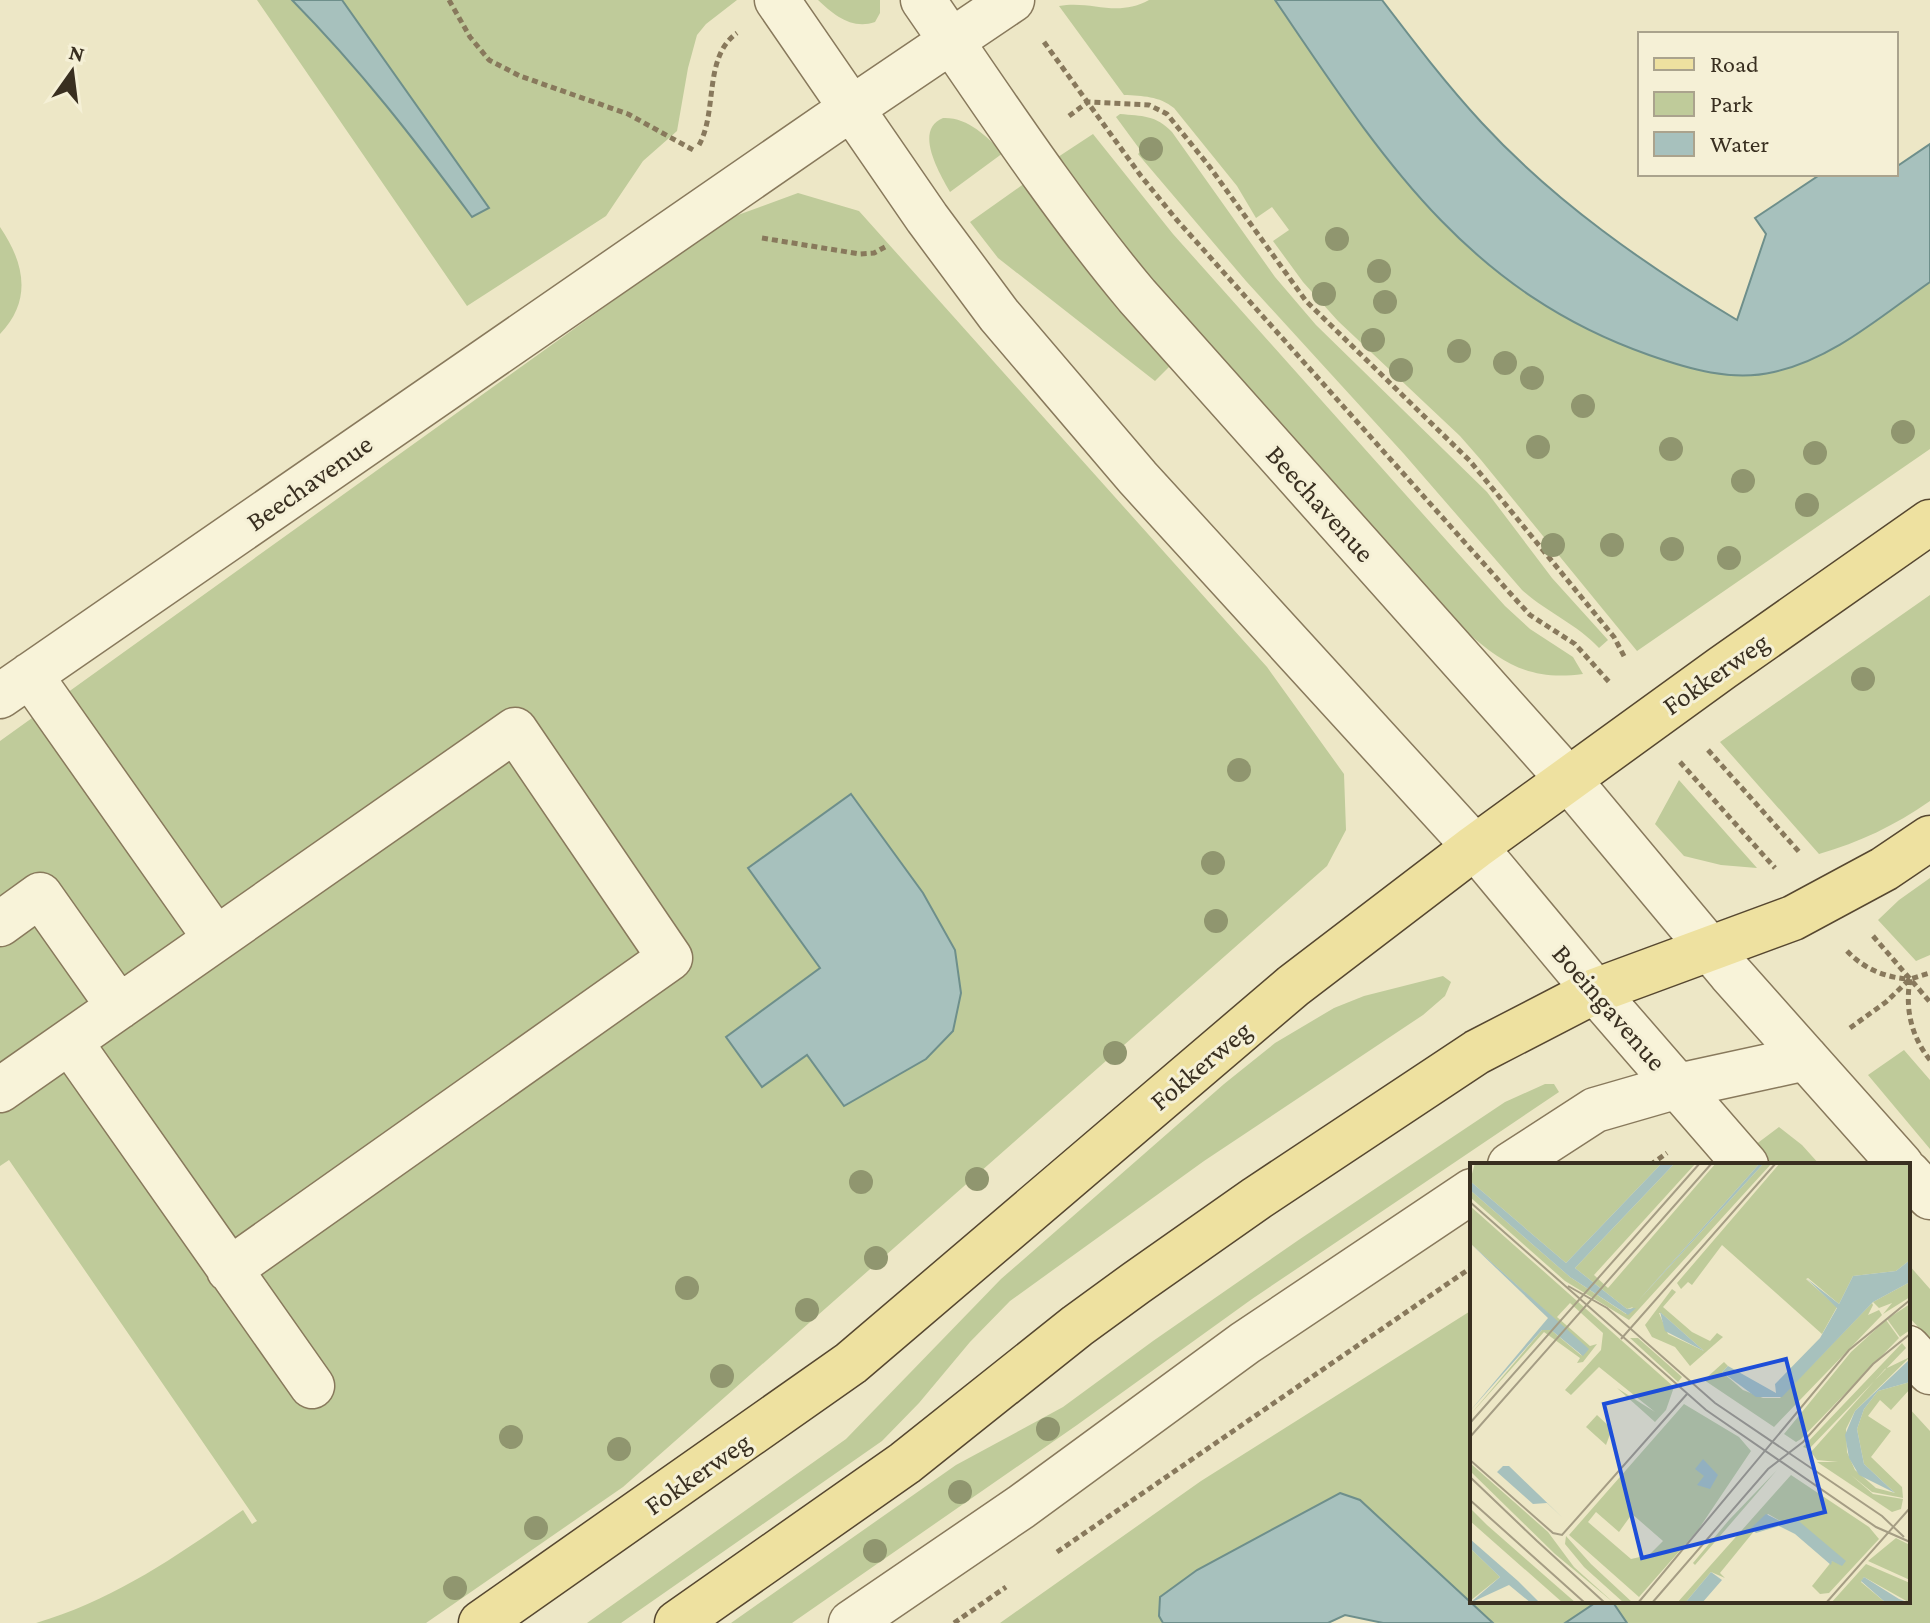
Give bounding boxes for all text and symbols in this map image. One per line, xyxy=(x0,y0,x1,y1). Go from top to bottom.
north arrow xyxy=(32,32,112,112)
legend xyxy=(1638,32,1898,176)
text: N xyxy=(66,39,87,67)
text: Road xyxy=(1710,50,1759,77)
text: Park xyxy=(1710,90,1753,117)
text: Water xyxy=(1710,130,1769,157)
street label: Beechavenue xyxy=(240,428,378,537)
street label: Beechavenue xyxy=(1260,439,1381,568)
street label: Fokkerweg xyxy=(1656,625,1775,721)
street label: Boeingavenue xyxy=(1546,938,1673,1077)
street label: Fokkerweg xyxy=(1144,1014,1257,1117)
inset map xyxy=(1470,1163,1910,1603)
street label: Fokkerweg xyxy=(638,1425,757,1521)

